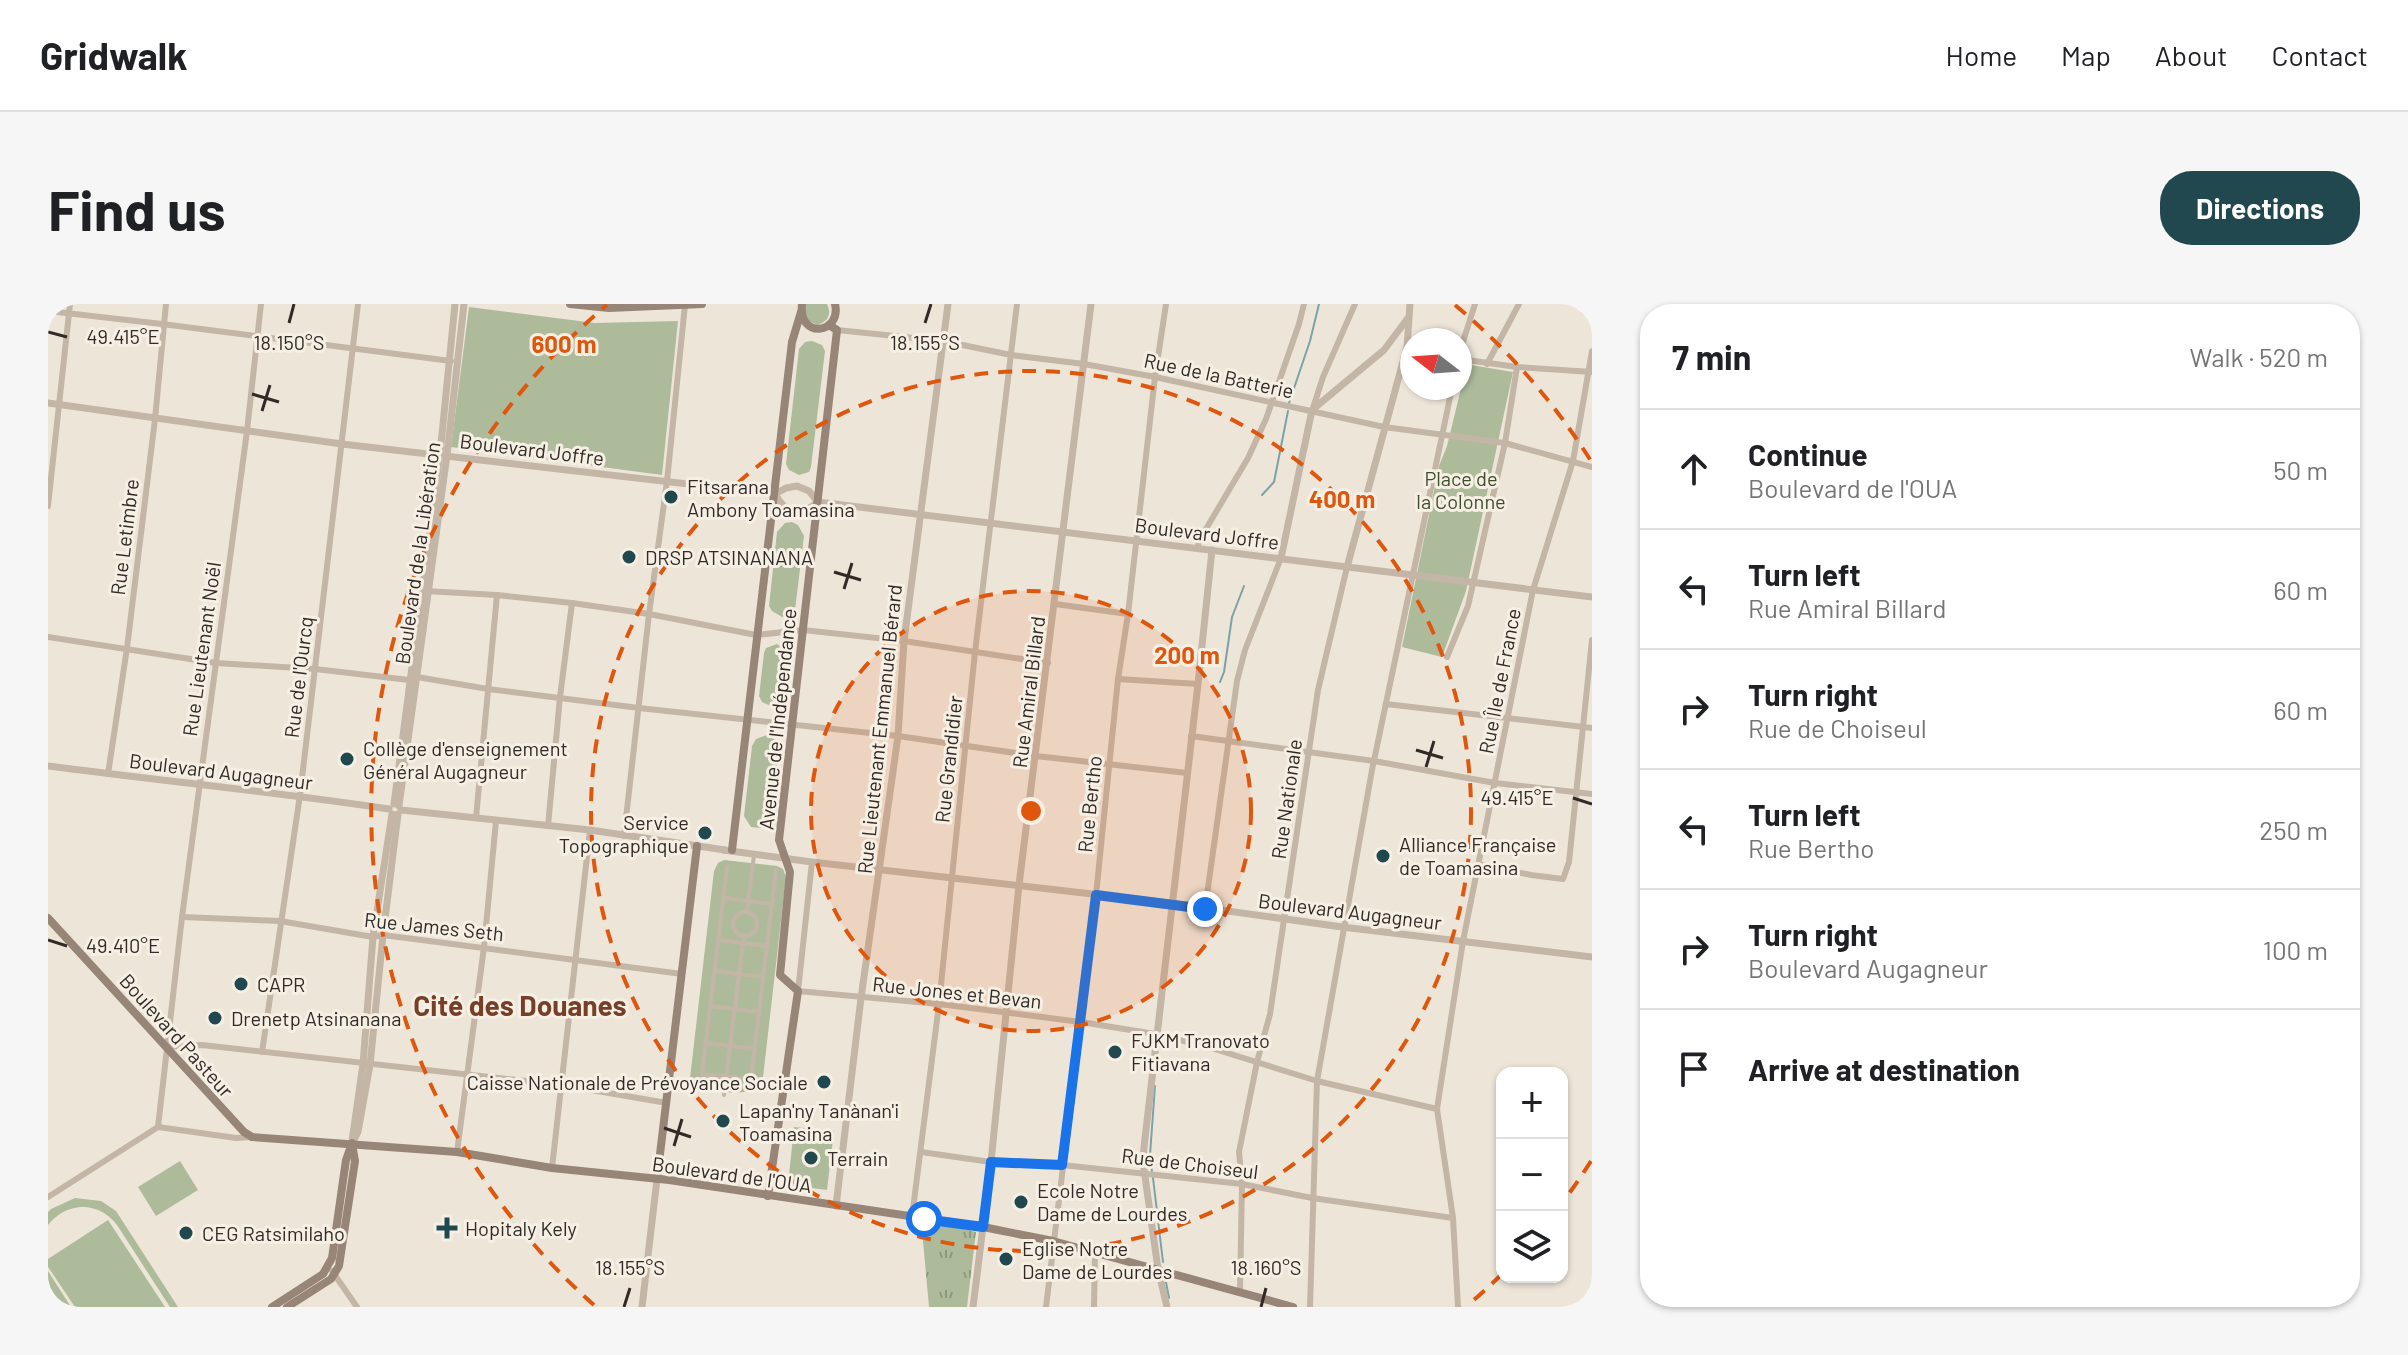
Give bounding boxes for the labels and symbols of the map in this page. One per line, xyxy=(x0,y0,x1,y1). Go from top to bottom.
text: 49.415°E xyxy=(86,324,160,348)
north arrow xyxy=(1400,328,1472,400)
text: 600 m xyxy=(531,329,597,358)
text: 18.150°S xyxy=(254,330,324,354)
text: 18.155°S xyxy=(890,330,960,354)
street label: Rue de la Batterie xyxy=(1142,347,1296,403)
street label: Boulevard Joffre xyxy=(458,428,606,470)
street label: Boulevard de la Libération xyxy=(389,440,445,666)
park label: Place de la Colonne xyxy=(1416,466,1506,513)
place label: Fitsarana Ambony Toamasina xyxy=(687,474,855,521)
street label: Rue Letimbre xyxy=(105,477,143,597)
text: 400 m xyxy=(1309,484,1375,513)
marker: Fitsarana Ambony Toamasina xyxy=(662,488,680,506)
street label: Boulevard Joffre xyxy=(1133,512,1281,554)
place label: DRSP ATSINANANA xyxy=(645,545,813,569)
marker: DRSP ATSINANANA xyxy=(620,548,638,566)
street label: Rue Lieutenant Noël xyxy=(177,560,225,738)
street label: Rue Lieutenant Emmanuel Bérard xyxy=(852,583,906,875)
street label: Rue Île de France xyxy=(1473,606,1525,756)
street label: Avenue de l'Indépendance xyxy=(753,607,801,831)
street label: Rue de l'Ourcq xyxy=(279,615,317,739)
street label: Rue Amiral Billard xyxy=(1007,615,1049,769)
text: 200 m xyxy=(1154,640,1220,669)
street label: Rue Grandidier xyxy=(929,694,967,824)
place label: Collège d'enseignement Général Augagneur xyxy=(363,736,568,783)
street label: Rue Nationale xyxy=(1266,738,1306,860)
street label: Boulevard Augagneur xyxy=(128,748,314,794)
marker: Collège d'enseignement Général Augagneur xyxy=(338,750,356,768)
street label: Rue Bertho xyxy=(1072,754,1106,854)
text: 49.415°E xyxy=(1480,785,1554,809)
centre of rings xyxy=(1017,797,1045,825)
place label: Service Topographique xyxy=(559,810,689,857)
marker: Service Topographique xyxy=(696,824,714,842)
place label: Alliance Française de Toamasina xyxy=(1399,832,1557,879)
marker: Alliance Française de Toamasina xyxy=(1374,847,1392,865)
street label: Boulevard Augagneur xyxy=(1257,888,1443,934)
route end xyxy=(1187,891,1223,927)
street label: Rue James Seth xyxy=(363,907,505,945)
text: 49.410°E xyxy=(86,933,160,957)
street label: Boulevard Pasteur xyxy=(115,968,239,1102)
street label: Rue Jones et Bevan xyxy=(871,971,1043,1013)
place label: CAPR xyxy=(257,972,305,996)
marker: CAPR xyxy=(232,975,250,993)
district label: Cité des Douanes xyxy=(413,988,627,1022)
place label: Drenetp Atsinanana xyxy=(231,1006,402,1030)
marker: Drenetp Atsinanana xyxy=(206,1009,224,1027)
place label: FJKM Tranovato Fitiavana xyxy=(1131,1028,1270,1075)
marker: FJKM Tranovato Fitiavana xyxy=(1106,1043,1124,1061)
place label: Caisse Nationale de Prévoyance Sociale xyxy=(467,1070,808,1094)
marker: Caisse Nationale de Prévoyance Sociale xyxy=(815,1073,833,1091)
place label: Lapan'ny Tanànan'i Toamasina xyxy=(739,1098,899,1145)
marker: Lapan'ny Tanànan'i Toamasina xyxy=(714,1112,732,1130)
street label: Rue de Choiseul xyxy=(1120,1143,1260,1183)
place label: Terrain xyxy=(827,1146,888,1170)
marker: Terrain xyxy=(802,1149,820,1167)
street label: Boulevard de l'OUA xyxy=(651,1151,813,1197)
place label: Ecole Notre Dame de Lourdes xyxy=(1037,1178,1187,1225)
marker: Ecole Notre Dame de Lourdes xyxy=(1012,1193,1030,1211)
route start xyxy=(906,1201,942,1237)
place label: Hopitaly Kely xyxy=(465,1216,577,1240)
marker: Hopitaly Kely xyxy=(436,1217,458,1239)
place label: CEG Ratsimilaho xyxy=(202,1221,345,1245)
marker: CEG Ratsimilaho xyxy=(177,1224,195,1242)
place label: Eglise Notre Dame de Lourdes xyxy=(1022,1236,1172,1283)
marker: Eglise Notre Dame de Lourdes xyxy=(997,1250,1015,1268)
text: 18.155°S xyxy=(595,1255,665,1279)
text: 18.160°S xyxy=(1231,1255,1301,1279)

